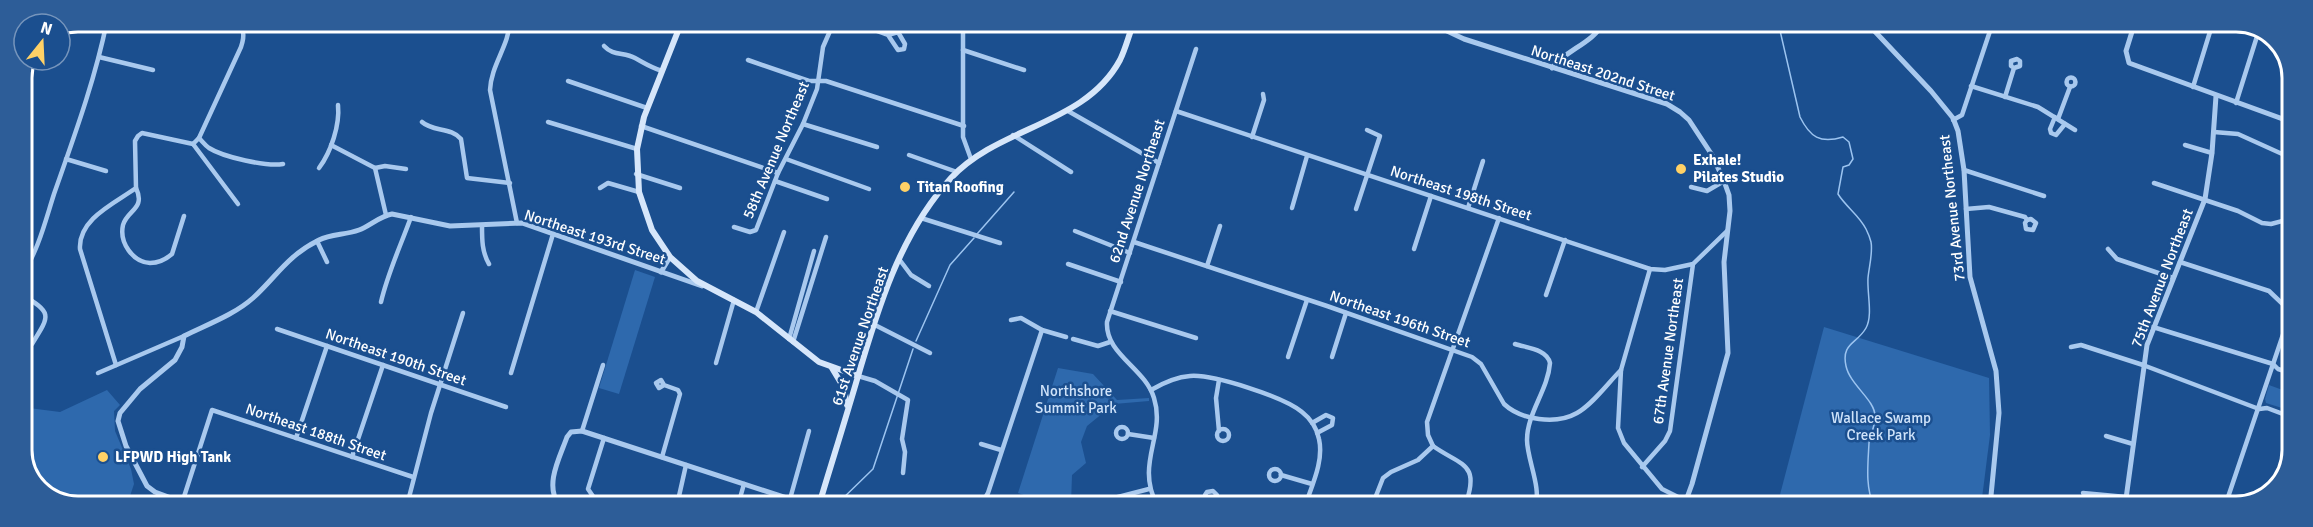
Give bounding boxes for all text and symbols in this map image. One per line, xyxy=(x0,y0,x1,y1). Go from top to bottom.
north arrow xyxy=(12,12,72,72)
text: N xyxy=(38,17,55,40)
street label: Northeast 202nd Street xyxy=(1529,41,1677,105)
street label: 58th Avenue Northeast xyxy=(739,79,813,221)
street label: 62nd Avenue Northeast xyxy=(1105,117,1169,265)
street label: 73rd Avenue Northeast xyxy=(1935,134,1969,282)
place label: Exhale! Pilates Studio xyxy=(1693,151,1784,186)
street label: Northeast 198th Street xyxy=(1388,162,1534,224)
marker: Exhale! Pilates Studio xyxy=(1674,162,1688,176)
place label: Titan Roofing xyxy=(917,178,1004,196)
marker: Titan Roofing xyxy=(898,180,912,194)
street label: Northeast 193rd Street xyxy=(522,206,668,268)
street label: 75th Avenue Northeast xyxy=(2127,206,2197,350)
street label: 61st Avenue Northeast xyxy=(828,264,892,408)
street label: 67th Avenue Northeast xyxy=(1649,277,1687,425)
street label: Northeast 196th Street xyxy=(1327,286,1473,352)
street label: Northeast 190th Street xyxy=(323,324,469,390)
park label: Northshore Summit Park xyxy=(1035,382,1117,417)
street label: Northeast 188th Street xyxy=(243,399,389,465)
park label: Wallace Swamp Creek Park xyxy=(1831,409,1931,444)
place label: LFPWD High Tank xyxy=(115,448,231,466)
marker: LFPWD High Tank xyxy=(96,450,110,464)

